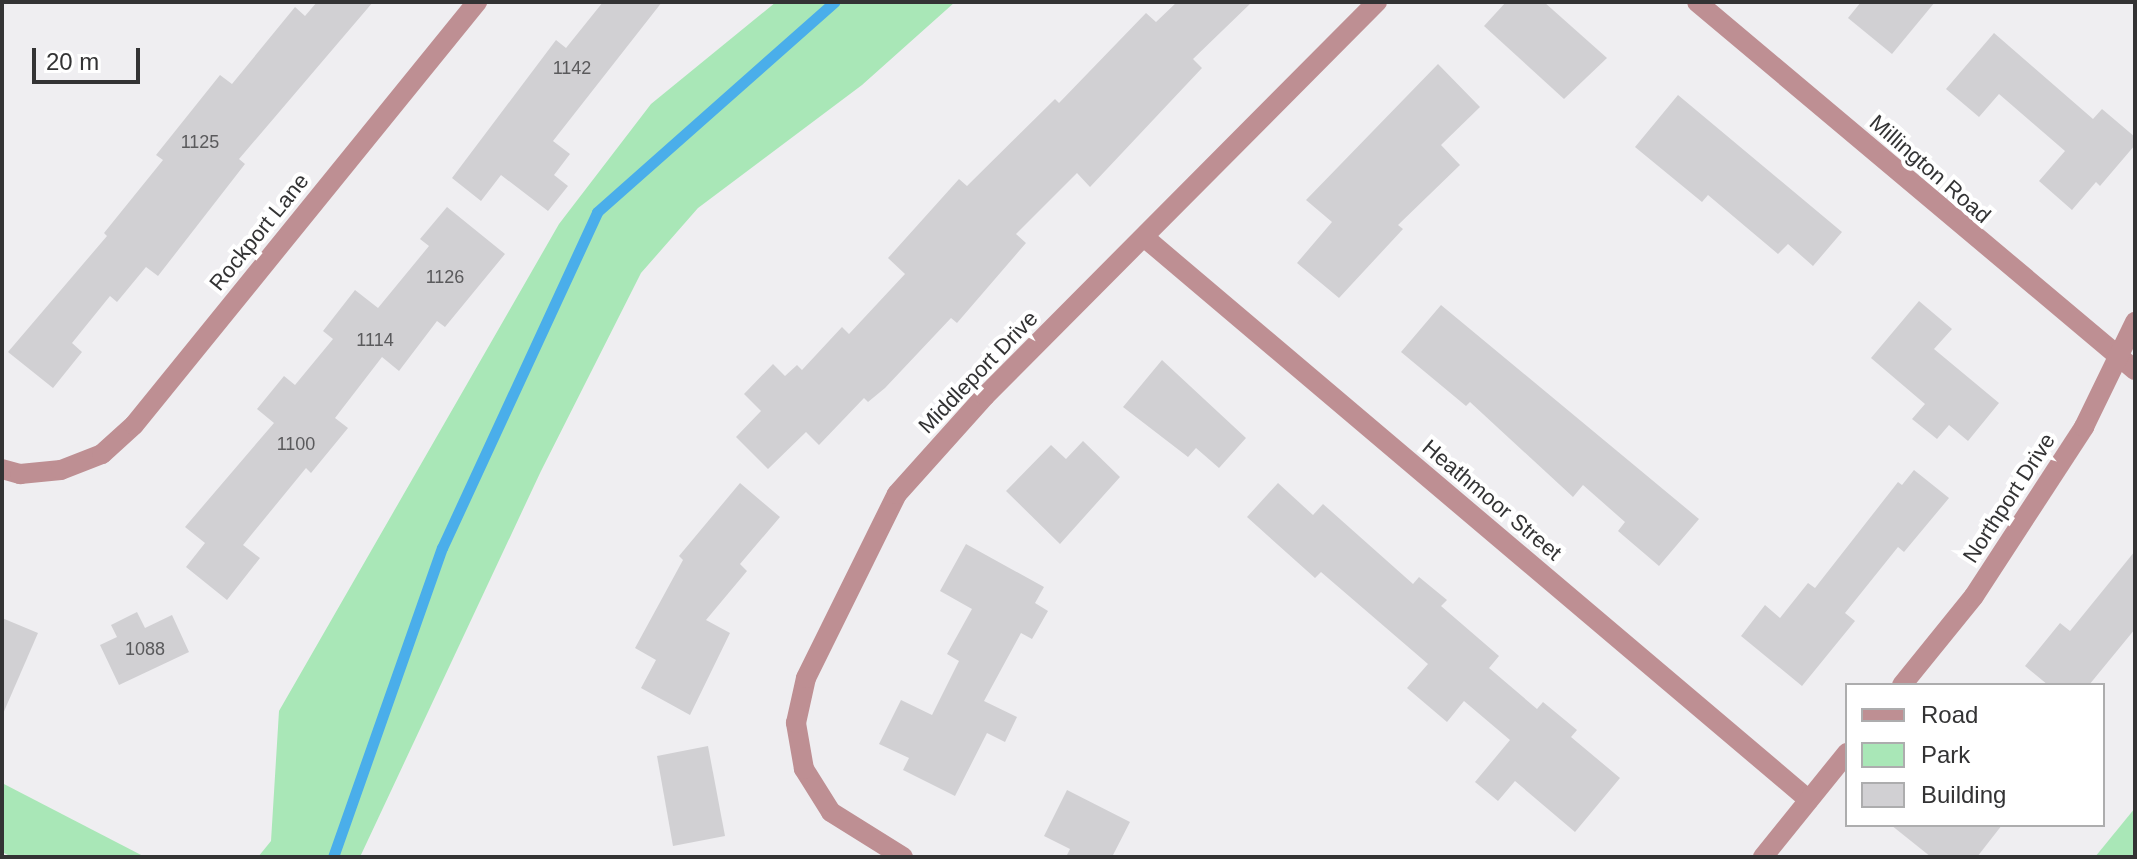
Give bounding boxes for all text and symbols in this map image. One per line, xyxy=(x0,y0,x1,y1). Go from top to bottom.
scale bar xyxy=(36,32,144,82)
text: 20 m xyxy=(46,48,99,75)
house number: 1142 xyxy=(553,57,591,79)
street label: Millington Road xyxy=(1864,109,1996,229)
house number: 1125 xyxy=(181,131,219,153)
street label: Rockport Lane xyxy=(204,168,314,296)
house number: 1126 xyxy=(426,266,464,288)
street label: Middleport Drive xyxy=(913,305,1043,439)
house number: 1114 xyxy=(356,329,394,351)
street label: Northport Drive xyxy=(1957,428,2061,568)
house number: 1100 xyxy=(277,433,315,455)
street label: Heathmoor Street xyxy=(1417,434,1567,566)
house number: 1088 xyxy=(125,638,165,660)
legend xyxy=(1845,683,2105,827)
text: Road xyxy=(1921,701,1978,728)
text: Park xyxy=(1921,741,1970,768)
text: Building xyxy=(1921,781,2006,808)

